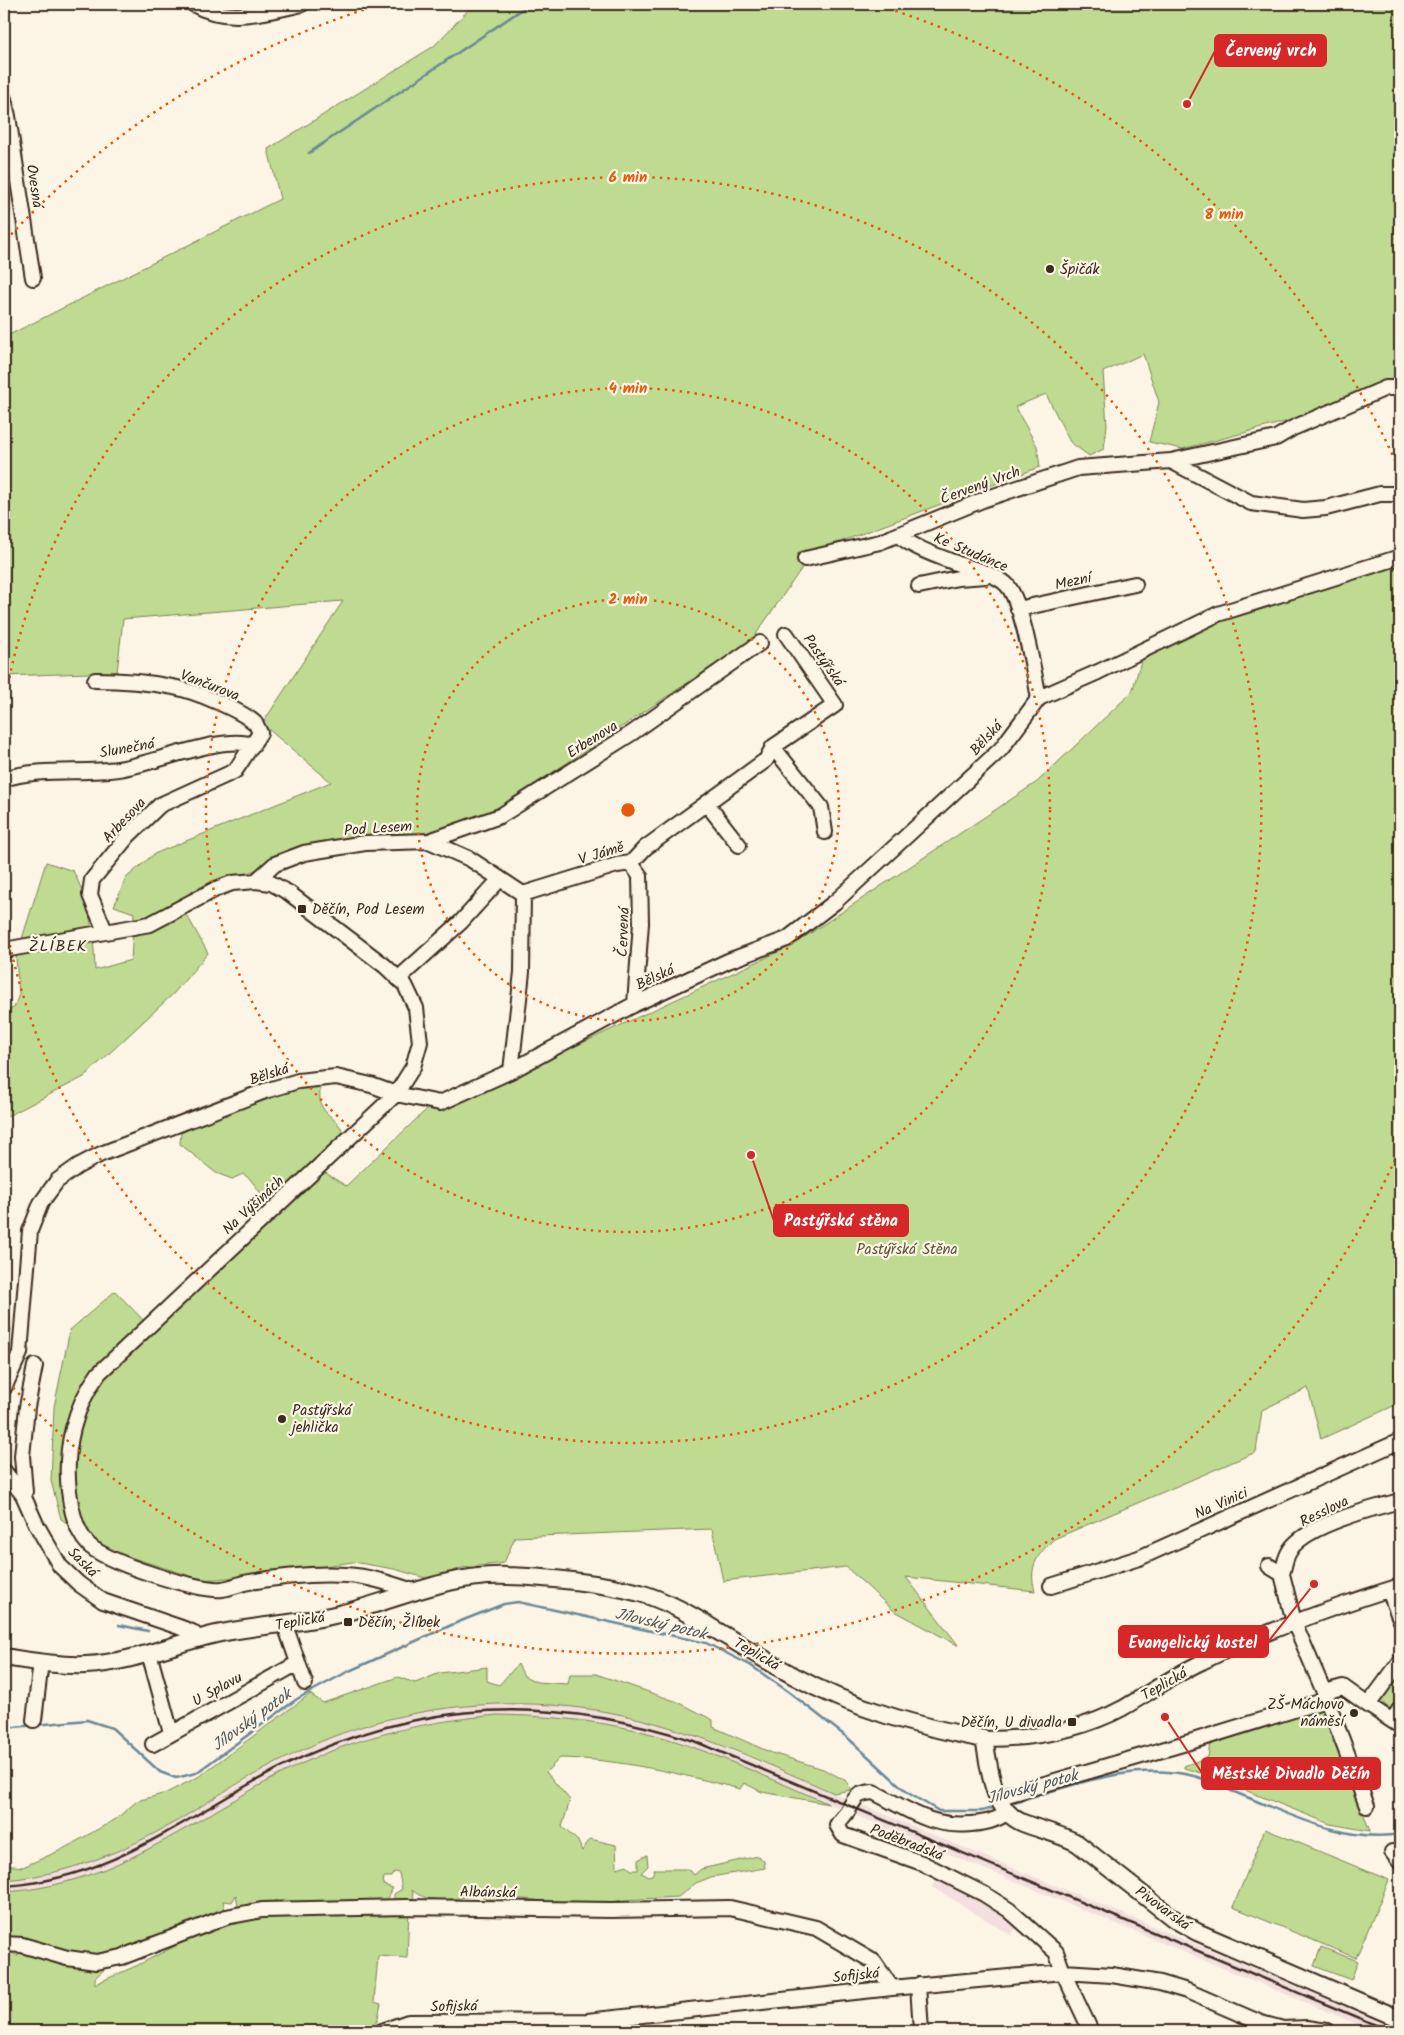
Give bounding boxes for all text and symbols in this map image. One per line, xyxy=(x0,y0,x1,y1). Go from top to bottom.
callout: Červený vrch xyxy=(1215,35,1326,66)
text: Červený vrch xyxy=(1226,39,1316,64)
street label: Ovesná xyxy=(19,163,50,212)
text: 6 min xyxy=(609,166,647,190)
text: 8 min xyxy=(1204,203,1244,227)
place label: Špičák xyxy=(1060,258,1100,282)
marker: Špičák xyxy=(1044,263,1056,275)
text: 4 min xyxy=(609,377,647,401)
street label: Červený Vrch xyxy=(937,460,1024,512)
street label: Ke Studánce xyxy=(930,527,1012,579)
street label: Mezní xyxy=(1053,566,1096,598)
text: 2 min xyxy=(608,588,648,612)
street label: Pastýřská xyxy=(796,629,851,693)
street label: Vančurova xyxy=(176,664,243,708)
street label: Bělská xyxy=(964,714,1010,762)
street label: Erbenova xyxy=(562,715,623,765)
street label: Slunečná xyxy=(98,732,158,766)
street label: Arbesova xyxy=(97,792,152,849)
centre of rings xyxy=(619,801,637,819)
street label: Pod Lesem xyxy=(343,815,413,843)
street label: V Jámě xyxy=(575,836,627,872)
place label: Děčín, Pod Lesem xyxy=(312,898,424,922)
marker: Děčín, Pod Lesem xyxy=(296,903,308,915)
street label: Červená xyxy=(611,905,637,958)
district label: ŽLÍBEK xyxy=(29,934,87,959)
street label: Bělská xyxy=(632,958,680,997)
street label: Bělská xyxy=(246,1057,294,1093)
street label: Na Výšinách xyxy=(217,1170,290,1241)
callout: Pastýřská stěna xyxy=(774,1205,908,1236)
text: Pastýřská stěna xyxy=(784,1209,898,1234)
park label: Pastýřská Stěna xyxy=(856,1238,958,1262)
place label: Pastýřská jehlička xyxy=(288,1399,354,1440)
marker: Pastýřská jehlička xyxy=(276,1413,288,1425)
street label: Na Vinici xyxy=(1191,1481,1253,1526)
street label: Resslova xyxy=(1296,1490,1353,1534)
street label: Saská xyxy=(61,1542,105,1585)
water label: Jílovský potok xyxy=(612,1602,711,1648)
street label: Teplická xyxy=(273,1605,329,1638)
place label: Děčín, Žlíbek xyxy=(358,1611,441,1635)
marker: Děčín, Žlíbek xyxy=(342,1616,354,1628)
callout: Evangelický kostel xyxy=(1119,1626,1268,1657)
text: Evangelický kostel xyxy=(1129,1631,1258,1656)
street label: Teplická xyxy=(729,1632,786,1679)
street label: Teplická xyxy=(1137,1661,1194,1708)
street label: U Splavu xyxy=(188,1666,247,1714)
water label: Jílovský potok xyxy=(207,1681,299,1758)
place label: ZŠ Máchovo náměsí xyxy=(1267,1693,1346,1734)
marker: ZŠ Máchovo náměsí xyxy=(1348,1707,1360,1719)
place label: Děčín, U divadla xyxy=(960,1711,1062,1735)
marker: Děčín, U divadla xyxy=(1066,1716,1078,1728)
callout: Městské Divadlo Děčín xyxy=(1202,1758,1380,1789)
text: Městské Divadlo Děčín xyxy=(1212,1762,1370,1787)
water label: Jílovský potok xyxy=(984,1763,1083,1812)
street label: Poděbradská xyxy=(866,1818,949,1869)
street label: Pivovarská xyxy=(1130,1880,1197,1938)
street label: Albánská xyxy=(460,1881,518,1906)
street label: Sofijská xyxy=(831,1961,883,1990)
street label: Sofijská xyxy=(430,1995,480,2019)

